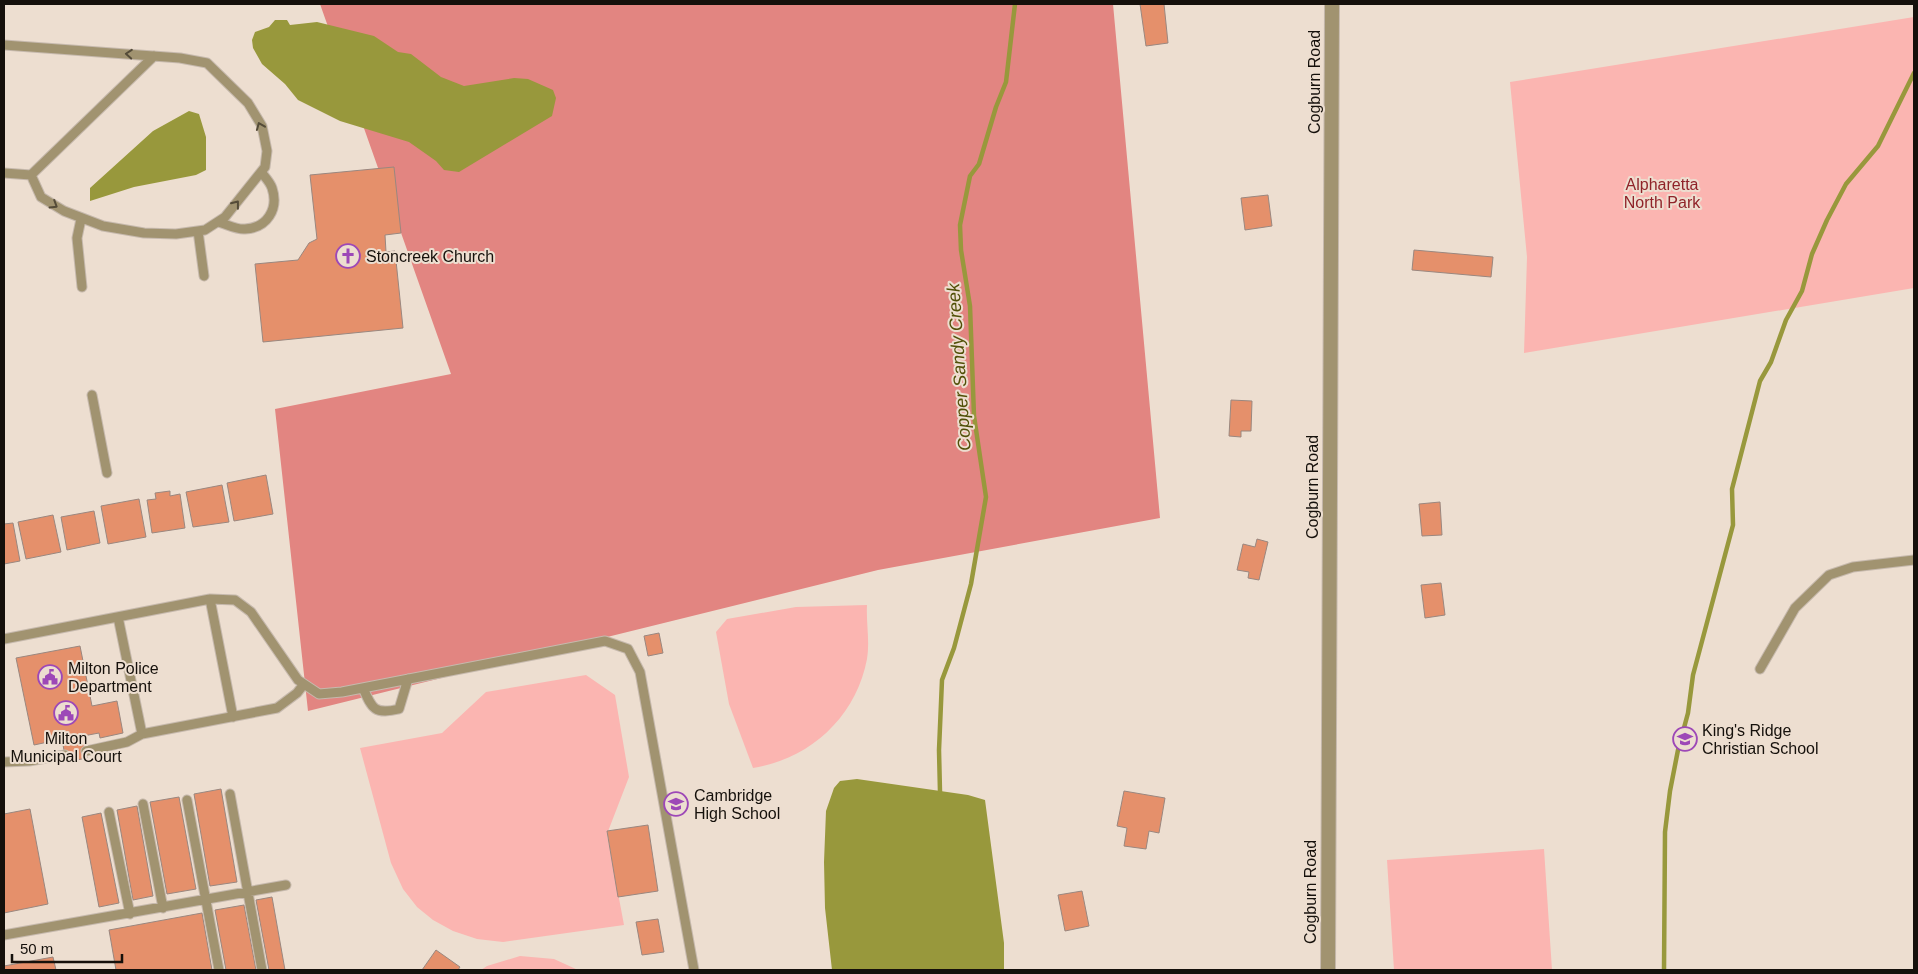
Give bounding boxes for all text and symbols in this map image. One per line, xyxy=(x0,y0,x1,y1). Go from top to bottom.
street label: Cogburn Road xyxy=(1306,30,1323,134)
one-way arrow xyxy=(125,48,133,59)
one-way arrow xyxy=(256,122,266,131)
park label: Alpharetta North Park xyxy=(1624,176,1701,211)
one-way arrow xyxy=(48,199,57,208)
one-way arrow xyxy=(230,201,238,210)
church icon: Stoncreek Church xyxy=(335,243,361,269)
place label: Stoncreek Church xyxy=(366,248,494,265)
water label: Copper Sandy Creek xyxy=(943,281,975,452)
street label: Cogburn Road xyxy=(1304,435,1321,539)
place label: Milton Police Department xyxy=(68,660,159,695)
public building icon: Milton Police Department xyxy=(37,664,63,690)
public building icon: Milton Municipal Court xyxy=(53,700,79,726)
place label: King's Ridge Christian School xyxy=(1702,722,1819,757)
school or university icon: King's Ridge Christian School xyxy=(1672,726,1698,752)
place label: Milton Municipal Court xyxy=(10,730,122,765)
place label: Cambridge High School xyxy=(694,787,780,822)
school or university icon: Cambridge High School xyxy=(663,791,689,817)
street label: Cogburn Road xyxy=(1302,840,1319,944)
scale bar xyxy=(12,932,122,964)
text: 50 m xyxy=(20,940,53,957)

